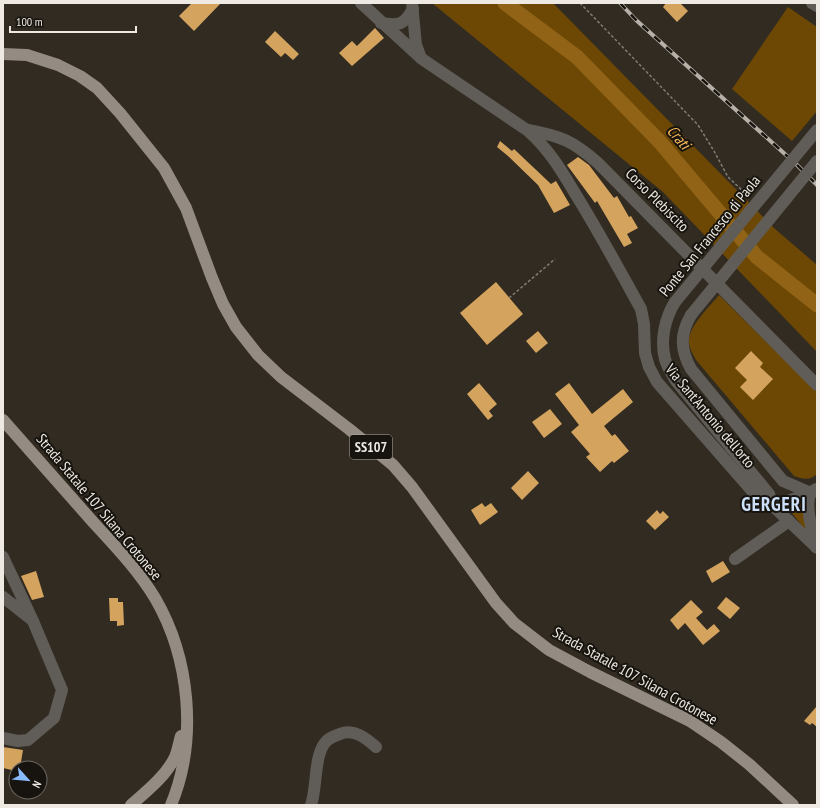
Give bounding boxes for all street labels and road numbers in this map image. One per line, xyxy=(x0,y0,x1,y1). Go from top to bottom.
street label: Corso Plebiscito xyxy=(622,164,693,235)
street label: Ponte San Francesco di Paola xyxy=(655,171,764,300)
street label: Via Sant'Antonio dell'orto xyxy=(661,359,759,472)
street label: Strada Statale 107 Silana Crotonese xyxy=(33,430,166,584)
road number: SS107 xyxy=(350,435,392,459)
street label: Strada Statale 107 Silana Crotonese xyxy=(550,622,721,729)

